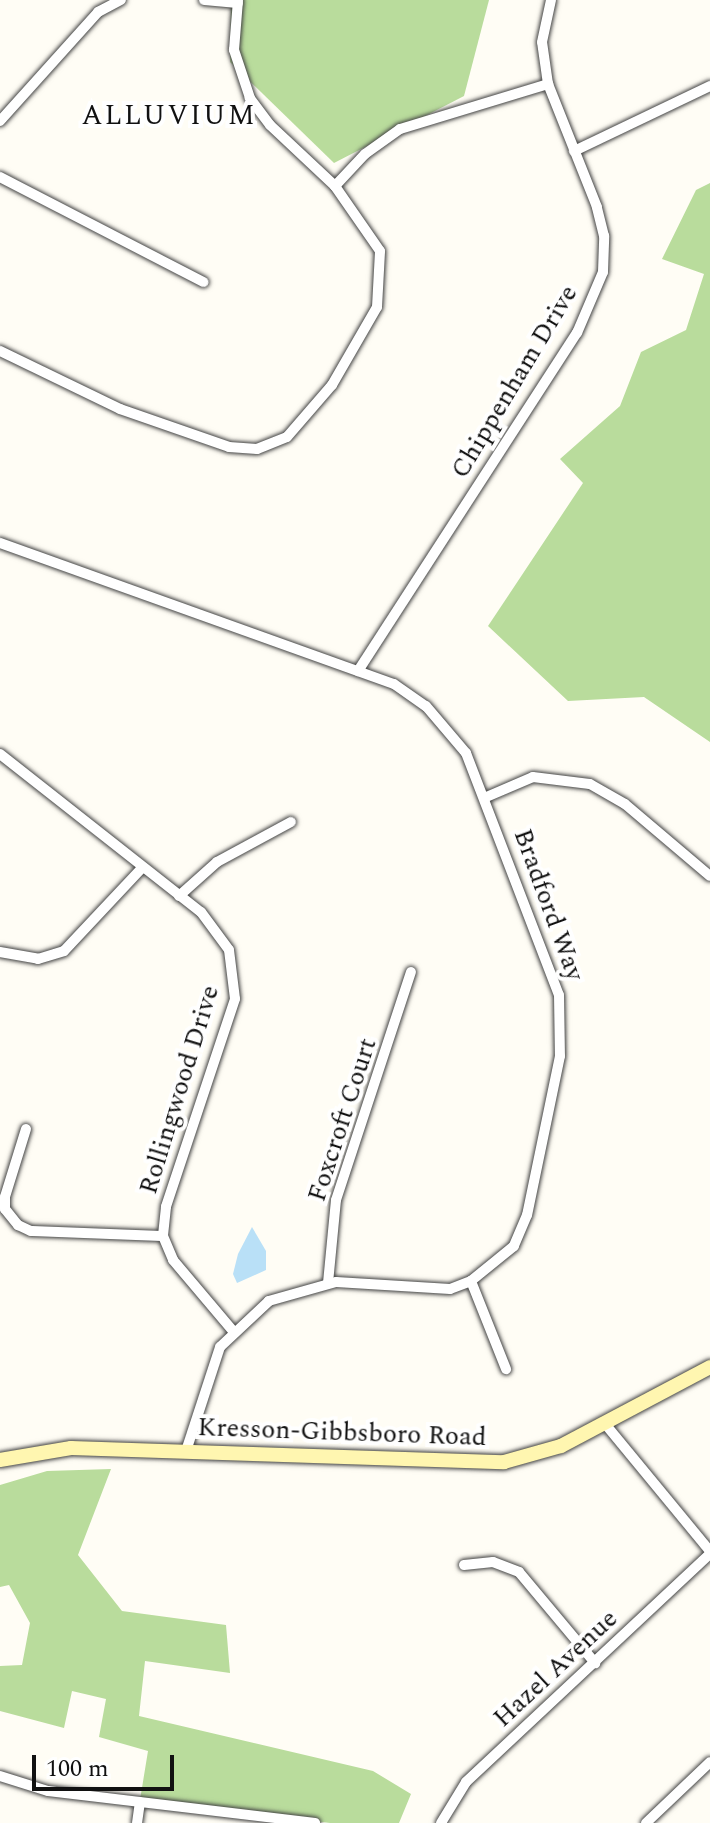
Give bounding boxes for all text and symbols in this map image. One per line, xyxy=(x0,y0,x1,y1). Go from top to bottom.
district label: ALLUVIUM xyxy=(81,99,257,133)
street label: Chippenham Drive xyxy=(445,280,585,484)
street label: Bradford Way xyxy=(506,825,590,985)
street label: Rollingwood Drive xyxy=(133,982,227,1198)
street label: Foxcroft Court xyxy=(302,1034,384,1206)
street label: Kresson-Gibbsboro Road xyxy=(197,1412,487,1454)
street label: Hazel Avenue xyxy=(487,1604,625,1734)
scale bar xyxy=(36,1739,178,1789)
text: 100 m xyxy=(46,1751,109,1787)

